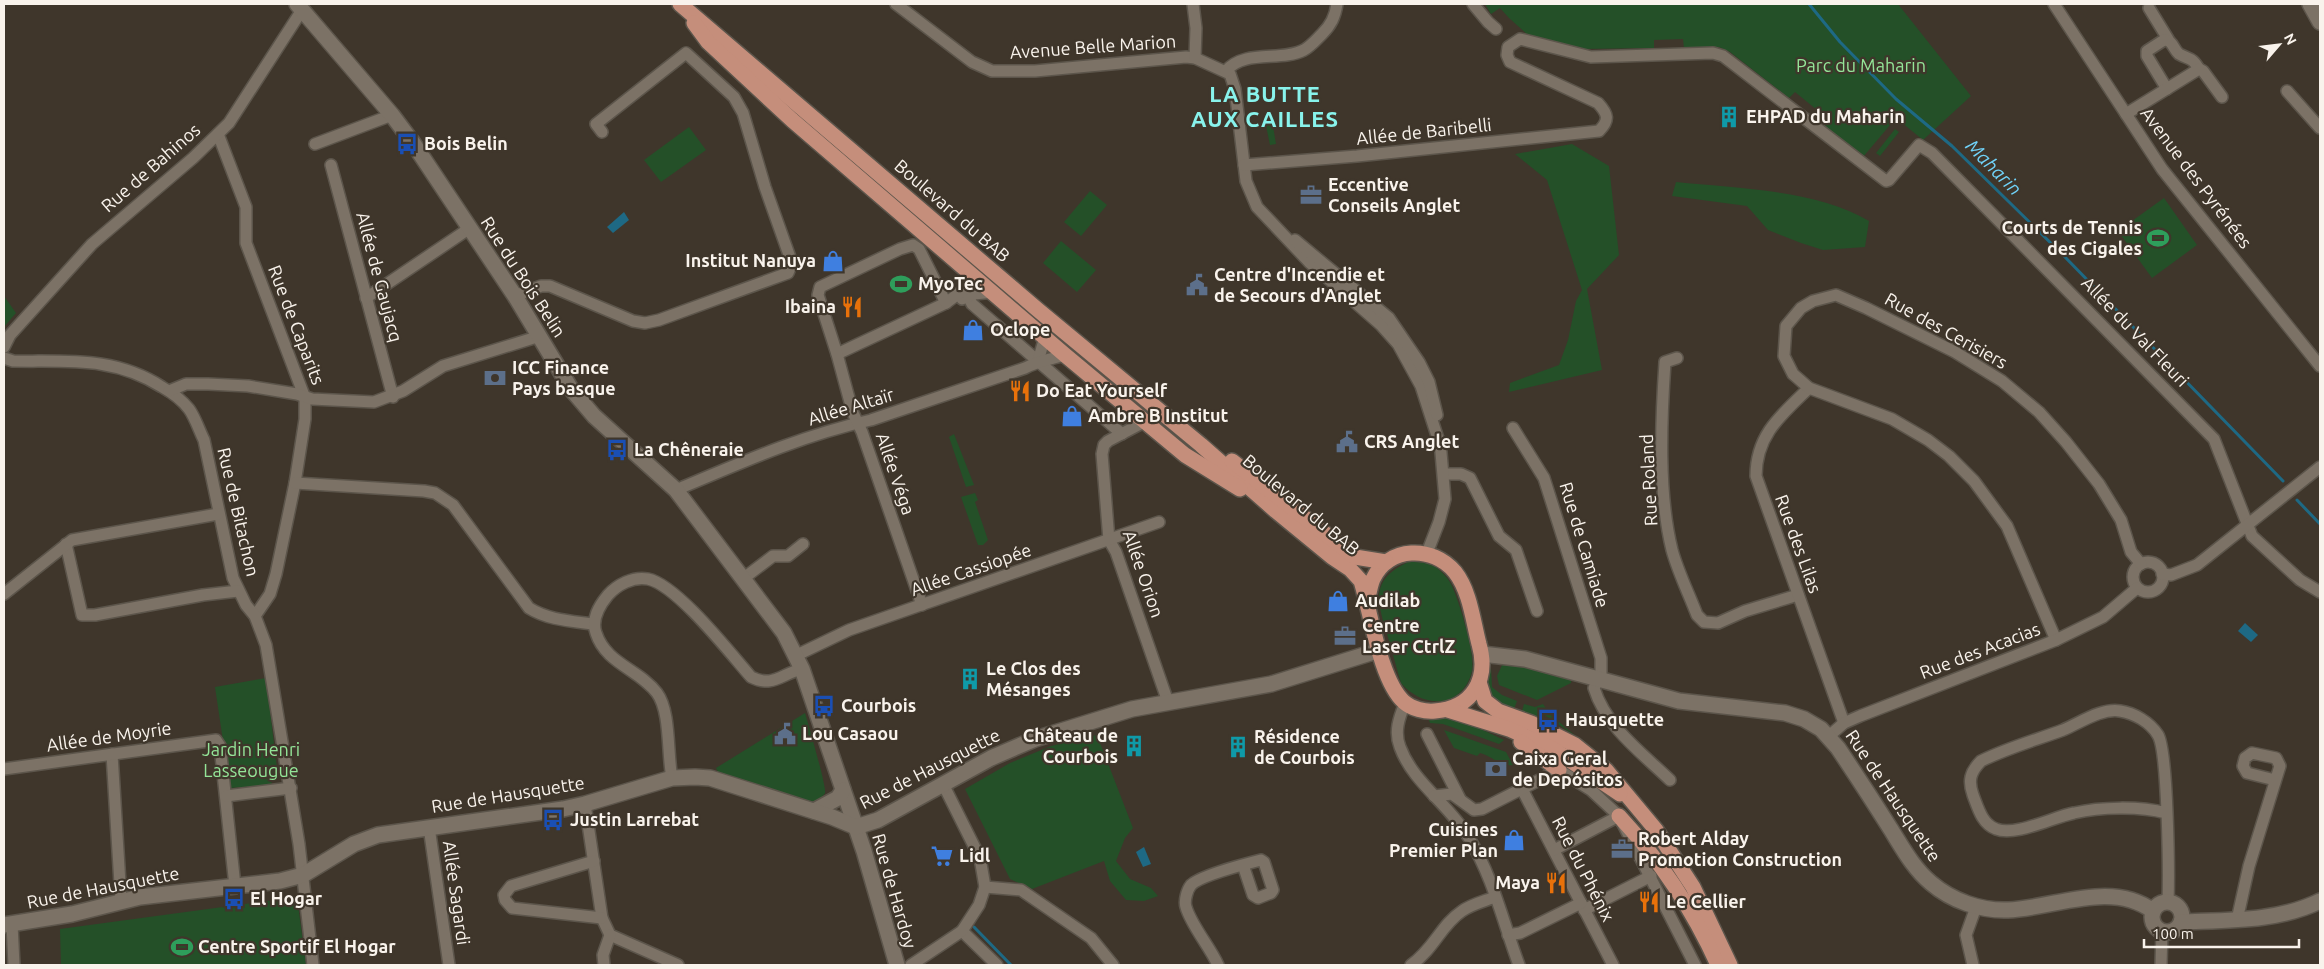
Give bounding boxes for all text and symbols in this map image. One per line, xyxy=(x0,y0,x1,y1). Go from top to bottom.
north arrow xyxy=(2254,20,2304,70)
street label: Avenue Belle Marion xyxy=(1009,30,1177,62)
text: N xyxy=(2281,31,2300,47)
park label: Parc du Maharin xyxy=(1796,55,1926,75)
district label: LA BUTTE AUX CAILLES xyxy=(1191,81,1339,131)
street label: Avenue des Pyrénées xyxy=(2137,103,2257,252)
building icon: EHPAD du Maharin xyxy=(1716,104,1742,130)
place label: EHPAD du Maharin xyxy=(1746,106,1905,126)
street label: Allée de Baribelli xyxy=(1355,114,1493,148)
street label: Rue de Bahinos xyxy=(97,119,204,215)
bus stop icon: Bois Belin xyxy=(394,131,420,157)
place label: Bois Belin xyxy=(424,133,508,153)
water label: Maharin xyxy=(1962,135,2026,199)
street label: Boulevard du BAB xyxy=(891,155,1014,266)
place label: Eccentive Conseils Anglet xyxy=(1328,174,1460,215)
office icon: Eccentive Conseils Anglet xyxy=(1298,182,1324,208)
street label: Allée de Gaujacq xyxy=(353,210,407,344)
street label: Rue du Bois Belin xyxy=(477,213,570,340)
place label: Courts de Tennis des Cigales xyxy=(2001,217,2142,258)
sports icon: Courts de Tennis des Cigales xyxy=(2145,225,2171,251)
shop icon: Institut Nanuya xyxy=(820,248,846,274)
place label: Institut Nanuya xyxy=(685,250,816,270)
street label: Rue de Caparits xyxy=(265,262,329,387)
place label: Centre d'Incendie et de Secours d'Anglet xyxy=(1214,264,1385,305)
sports icon: MyoTec xyxy=(888,271,914,297)
public building icon: Centre d'Incendie et de Secours d'Anglet xyxy=(1184,272,1210,298)
street label: Allée du Val Fleuri xyxy=(2078,272,2193,390)
place label: MyoTec xyxy=(918,273,983,293)
street label: Rue des Cerisiers xyxy=(1882,288,2011,372)
restaurant icon: Ibaina xyxy=(839,294,865,320)
place label: Ibaina xyxy=(785,296,836,316)
shop icon: Oclope xyxy=(960,317,986,343)
place label: Oclope xyxy=(990,319,1050,339)
place label: ICC Finance Pays basque xyxy=(512,357,616,398)
bank icon: ICC Finance Pays basque xyxy=(482,365,508,391)
restaurant icon: Do Eat Yourself xyxy=(1007,378,1033,404)
place label: Do Eat Yourself xyxy=(1036,380,1168,400)
street label: Allée Altaïr xyxy=(805,383,896,429)
shop icon: Ambre B Institut xyxy=(1059,403,1085,429)
place label: Ambre B Institut xyxy=(1088,405,1229,425)
public building icon: CRS Anglet xyxy=(1334,429,1360,455)
street label: Allée Véga xyxy=(873,430,919,517)
place label: CRS Anglet xyxy=(1364,431,1459,451)
street label: Rue Roland xyxy=(1636,434,1660,527)
bus stop icon: La Chêneraie xyxy=(604,437,630,463)
place label: La Chêneraie xyxy=(634,439,744,459)
street label: Rue de Bitachon xyxy=(214,445,264,578)
street label: Boulevard du BAB xyxy=(1239,450,1364,559)
street label: Rue de Camiade xyxy=(1556,480,1614,610)
street label: Rue des Lilas xyxy=(1772,492,1826,596)
street label: Allée Orion xyxy=(1120,527,1168,620)
street label: Allée Cassiopée xyxy=(908,539,1034,599)
shop icon: Audilab xyxy=(1325,588,1351,614)
place label: Audilab xyxy=(1355,590,1420,610)
place label: Centre Laser CtrlZ xyxy=(1362,615,1455,656)
street label: Rue des Acacias xyxy=(1917,618,2043,682)
office icon: Centre Laser CtrlZ xyxy=(1332,623,1358,649)
place label: Le Clos des Mésanges xyxy=(986,658,1081,699)
building icon: Le Clos des Mésanges xyxy=(957,666,983,692)
bus stop icon: Courbois xyxy=(811,693,837,719)
place label: Courbois xyxy=(841,695,916,715)
bus stop icon: Hausquette xyxy=(1535,707,1561,733)
place label: Hausquette xyxy=(1565,709,1664,729)
street label: Allée de Moyrie xyxy=(45,717,172,755)
public building icon: Lou Casaou xyxy=(772,721,798,747)
place label: Lou Casaou xyxy=(802,723,899,743)
street label: Rue de Hausquette xyxy=(856,724,1003,812)
place label: Château de Courbois xyxy=(1023,725,1118,766)
place label: Résidence de Courbois xyxy=(1254,726,1355,767)
street label: Rue de Hausquette xyxy=(1842,726,1945,865)
building icon: Château de Courbois xyxy=(1121,733,1147,759)
building icon: Résidence de Courbois xyxy=(1225,734,1251,760)
park label: Jardin Henri Lasseougue xyxy=(202,739,300,780)
place label: Caixa Geral de Depósitos xyxy=(1512,748,1623,789)
bank icon: Caixa Geral de Depósitos xyxy=(1483,756,1509,782)
street label: Rue de Hausquette xyxy=(430,772,586,816)
bus stop icon: Justin Larrebat xyxy=(540,807,566,833)
place label: Justin Larrebat xyxy=(570,809,699,829)
street label: Rue du Phénix xyxy=(1549,813,1619,924)
place label: Cuisines Premier Plan xyxy=(1389,819,1498,860)
shop icon: Cuisines Premier Plan xyxy=(1501,827,1527,853)
place label: Robert Alday Promotion Construction xyxy=(1638,828,1842,869)
street label: Rue de Hardoy xyxy=(869,831,921,951)
office icon: Robert Alday Promotion Construction xyxy=(1609,836,1635,862)
street label: Allée Sagardi xyxy=(440,839,474,946)
supermarket icon: Lidl xyxy=(929,843,955,869)
place label: Lidl xyxy=(959,845,991,865)
street label: Rue de Hausquette xyxy=(25,862,181,912)
restaurant icon: Maya xyxy=(1543,870,1569,896)
place label: Maya xyxy=(1495,872,1540,892)
bus stop icon: El Hogar xyxy=(221,886,247,912)
place label: El Hogar xyxy=(250,888,323,908)
restaurant icon: Le Cellier xyxy=(1636,889,1662,915)
place label: Le Cellier xyxy=(1666,891,1747,911)
scale bar xyxy=(2144,916,2299,948)
text: 100 m xyxy=(2152,925,2194,942)
sports icon: Centre Sportif El Hogar xyxy=(169,934,195,960)
place label: Centre Sportif El Hogar xyxy=(198,936,396,956)

